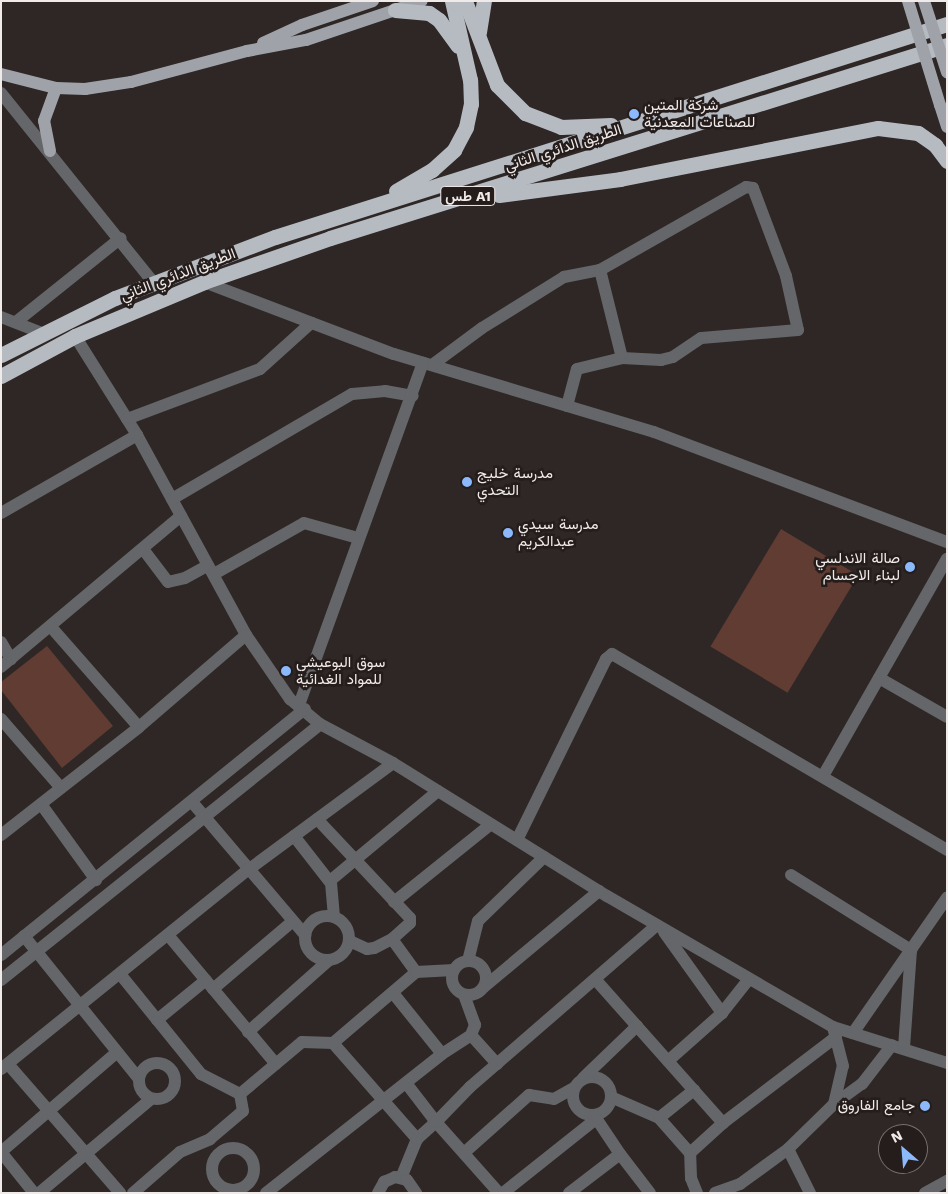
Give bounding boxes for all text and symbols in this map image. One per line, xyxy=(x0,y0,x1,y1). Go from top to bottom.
place label: شركة المتين للصناعات المعدنية xyxy=(644,96,755,131)
marker: شركة المتين للصناعات المعدنية xyxy=(628,108,640,120)
street label: الطريق الدائري الثاني xyxy=(502,121,624,175)
road number: طس A1 xyxy=(439,185,497,208)
street label: الطريق الدائري الثاني xyxy=(118,245,238,305)
place label: مدرسة خليج التحدي xyxy=(477,464,553,499)
marker: مدرسة خليج التحدي xyxy=(461,476,473,488)
place label: مدرسة سيدي عبدالكريم xyxy=(518,515,598,550)
marker: مدرسة سيدي عبدالكريم xyxy=(502,527,514,539)
place label: صالة الاندلسي لبناء الاجسام xyxy=(815,549,900,584)
marker: صالة الاندلسي لبناء الاجسام xyxy=(904,561,916,573)
place label: سوق البوعيشي للمواد الغدائية xyxy=(296,653,385,688)
marker: سوق البوعيشي للمواد الغدائية xyxy=(280,665,292,677)
place label: جامع الفاروق xyxy=(838,1097,915,1115)
marker: جامع الفاروق xyxy=(919,1100,931,1112)
north arrow xyxy=(878,1124,928,1174)
text: N xyxy=(888,1127,905,1146)

